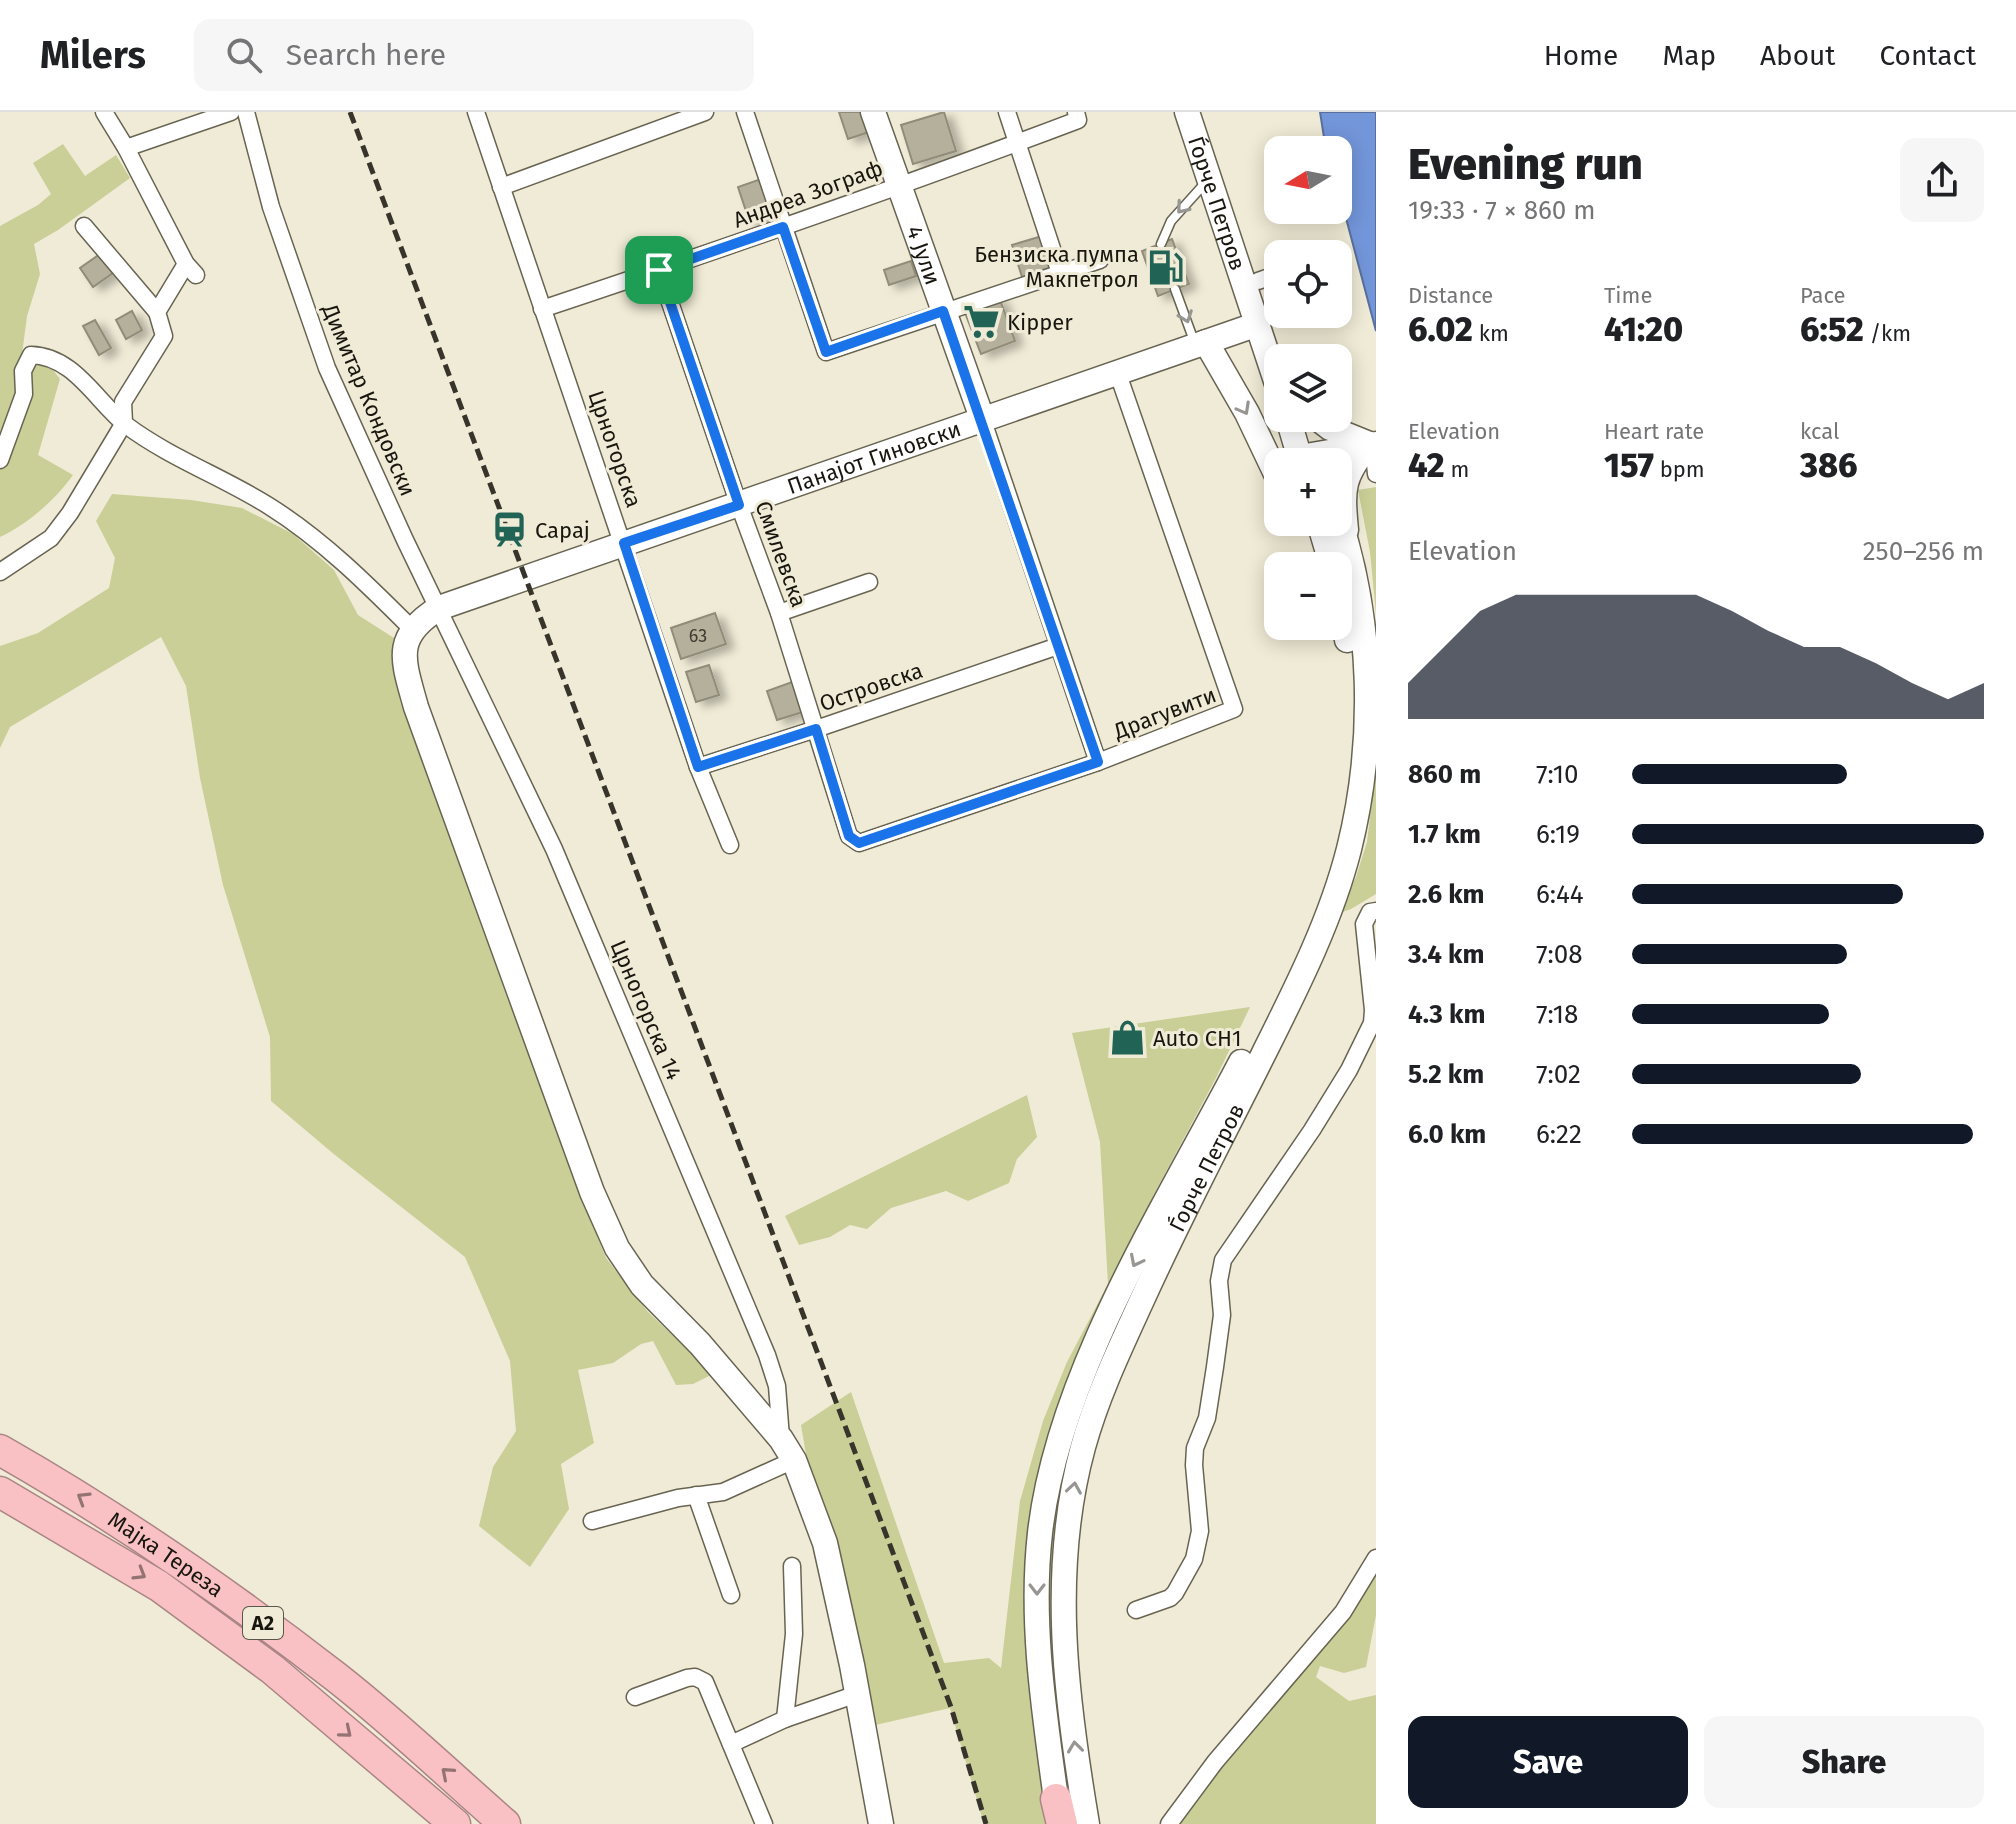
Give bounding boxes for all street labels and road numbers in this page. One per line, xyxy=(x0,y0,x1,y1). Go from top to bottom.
street label: Ѓорче Петров xyxy=(1182,133,1252,274)
street label: Андреа Зограф xyxy=(730,154,886,234)
street label: 4 Јули xyxy=(901,222,947,288)
street label: Димитар Кондовски xyxy=(316,299,422,500)
street label: Црногорска xyxy=(582,387,648,511)
street label: Панајот Гиновски xyxy=(784,415,964,500)
street label: Смилевска xyxy=(749,497,813,611)
street label: Островска xyxy=(816,657,926,717)
street label: Драгувити xyxy=(1109,681,1220,745)
street label: Црногорска 14 xyxy=(604,936,688,1084)
street label: Ѓорче Петров xyxy=(1163,1099,1250,1236)
street label: Мајка Тереза xyxy=(103,1506,229,1603)
road number: A2 xyxy=(243,1607,283,1639)

